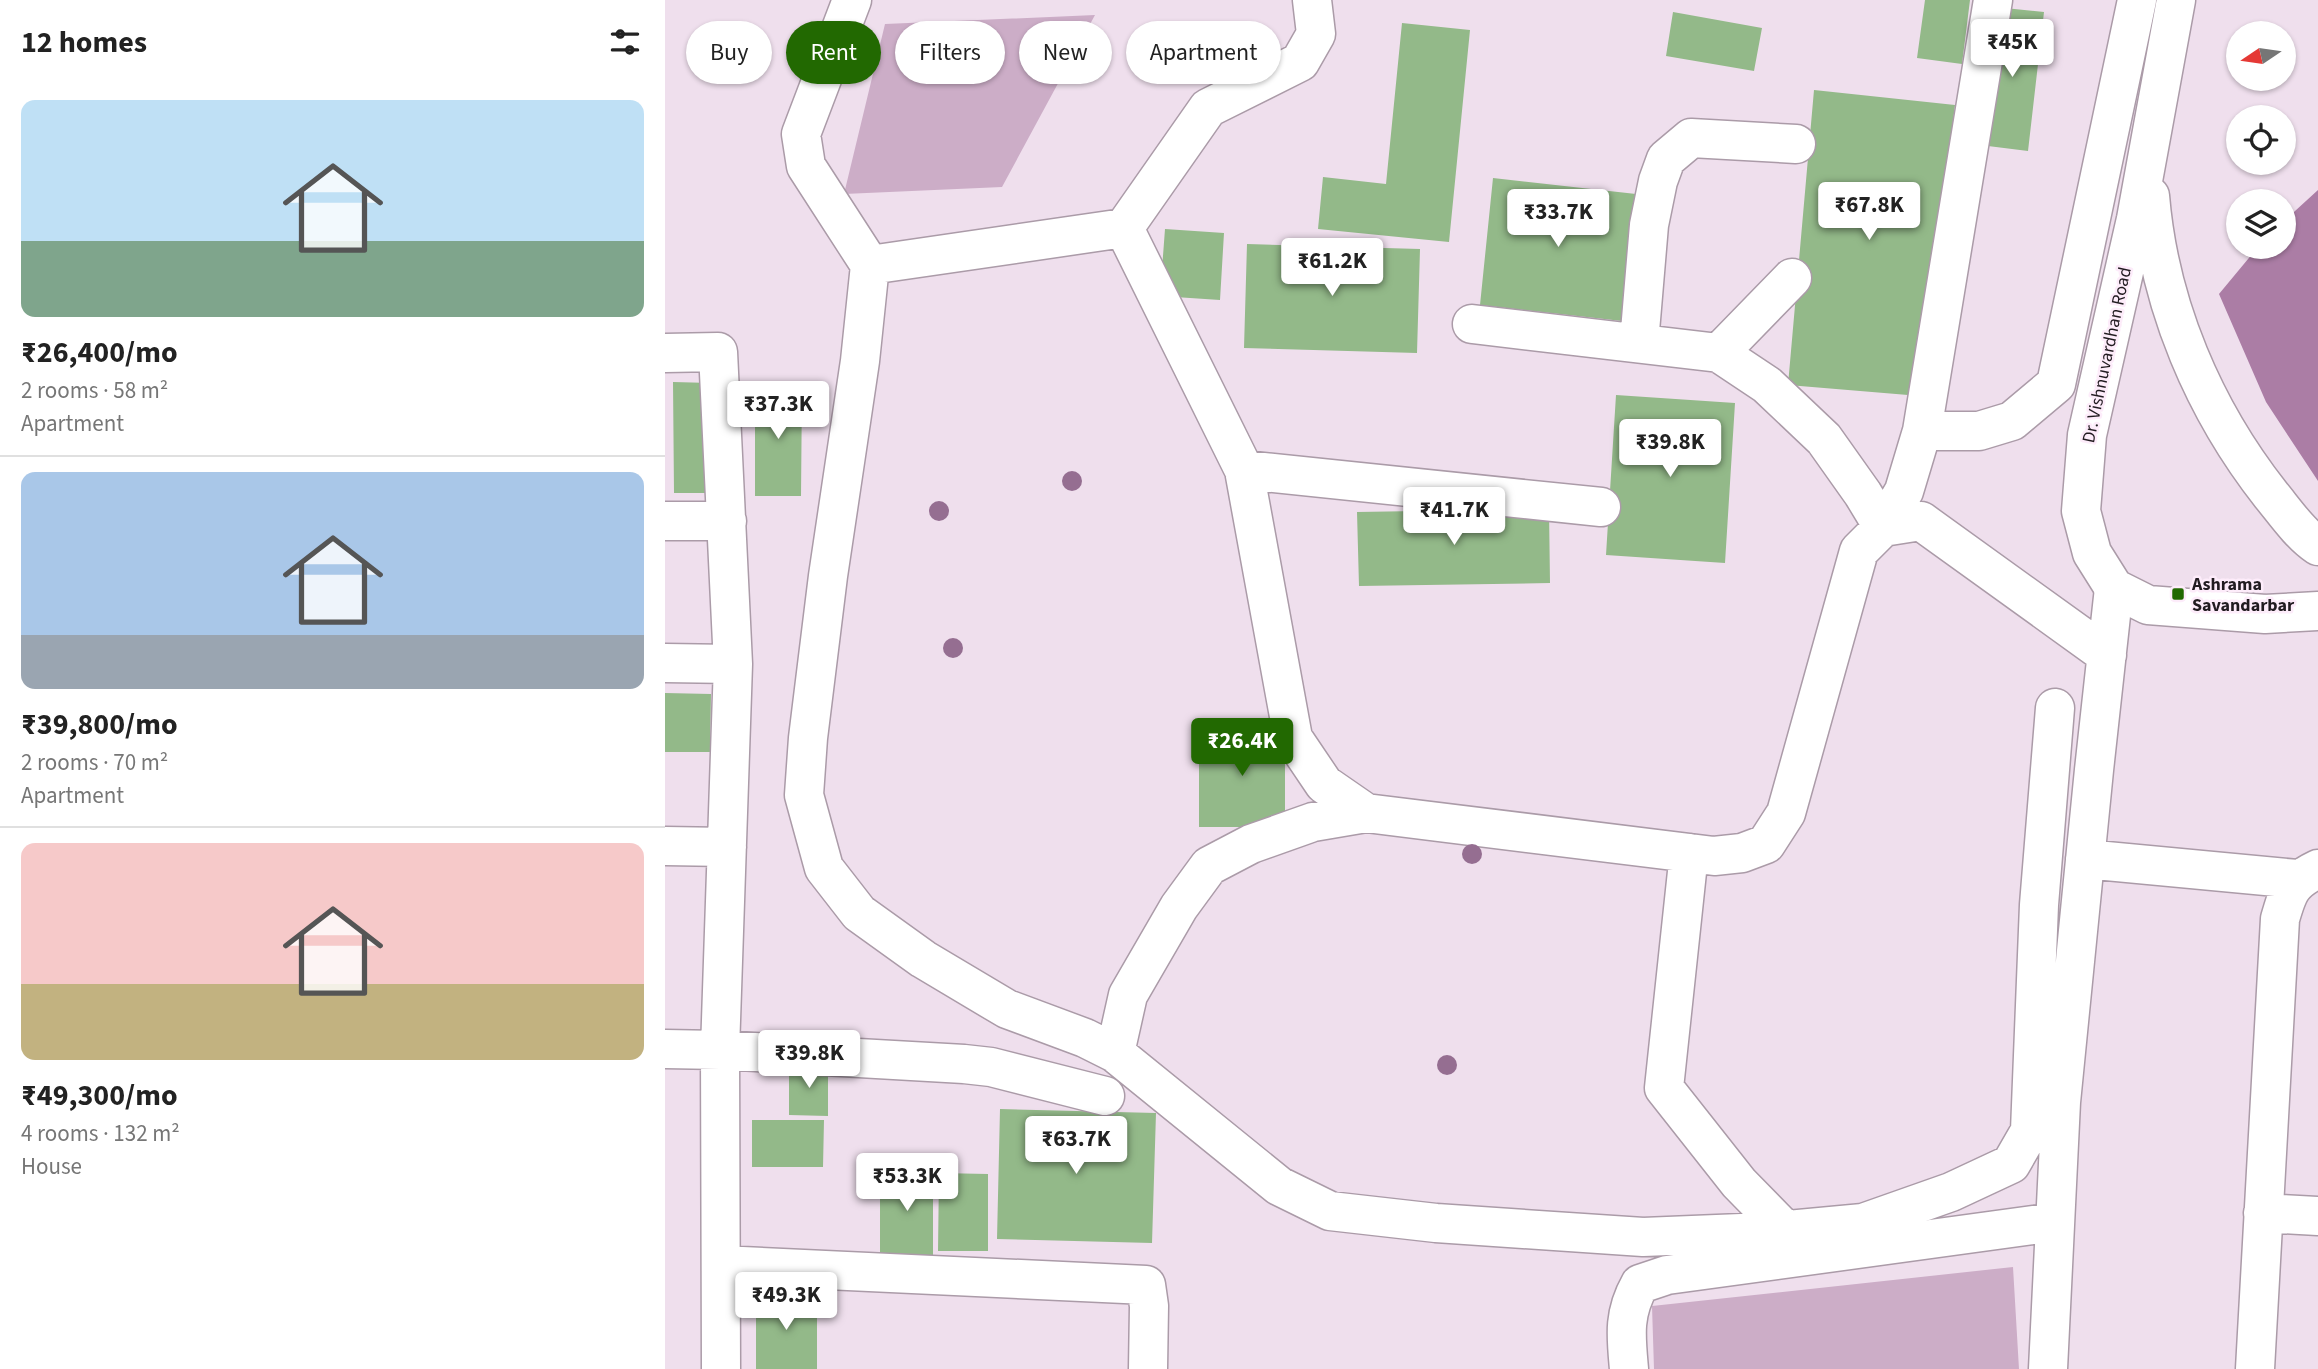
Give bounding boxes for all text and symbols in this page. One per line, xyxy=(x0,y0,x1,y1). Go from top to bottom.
pin: ₹45K xyxy=(1971,20,2053,79)
text: 12 homes xyxy=(21,21,147,64)
chip: Buy xyxy=(686,21,772,84)
chip: Rent xyxy=(786,21,881,84)
chip: Filters xyxy=(895,21,1005,84)
chip: New xyxy=(1019,21,1112,84)
chip: Apartment xyxy=(1126,21,1281,84)
north arrow xyxy=(2226,21,2296,91)
map controls xyxy=(2226,21,2296,259)
icon: filters xyxy=(606,23,644,61)
text: ₹45K xyxy=(1987,25,2037,58)
button: locate xyxy=(2226,105,2296,175)
icon: home xyxy=(270,145,396,271)
pin: ₹67.8K xyxy=(1812,182,1926,242)
text: ₹67.8K xyxy=(1834,188,1904,221)
button: layers xyxy=(2226,189,2296,259)
pin: ₹33.7K xyxy=(1501,190,1615,249)
text: ₹33.7K xyxy=(1523,195,1593,228)
pin: ₹61.2K xyxy=(1275,238,1389,298)
text: ₹61.2K xyxy=(1297,244,1367,277)
street label: Dr. Vishnuvardhan Road xyxy=(2076,265,2138,445)
text: ₹26,400/mo xyxy=(21,331,178,374)
text: 2 rooms · 58 m² xyxy=(21,374,168,407)
pin: ₹37.3K xyxy=(721,382,835,441)
text: ₹37.3K xyxy=(743,387,813,420)
text: Apartment xyxy=(21,407,124,440)
pin: ₹39.8K xyxy=(1613,420,1727,479)
text: ₹39.8K xyxy=(1635,425,1705,458)
pin: ₹41.7K xyxy=(1397,488,1511,547)
text: ₹41.7K xyxy=(1419,493,1489,526)
icon: home xyxy=(270,517,396,643)
place label: Ashrama Savandarbar xyxy=(2191,572,2295,618)
marker: Ashrama Savandarbar xyxy=(2170,586,2186,602)
text: ₹39,800/mo xyxy=(21,703,178,746)
pin: ₹26.4K xyxy=(1185,718,1299,778)
text: ₹26.4K xyxy=(1207,724,1277,757)
text: 2 rooms · 70 m² xyxy=(21,746,168,779)
text: Apartment xyxy=(21,779,124,812)
icon: home xyxy=(270,888,396,1014)
pin: ₹39.8K xyxy=(752,1030,866,1090)
text: ₹39.8K xyxy=(774,1036,844,1069)
text: ₹49,300/mo xyxy=(21,1074,178,1117)
pin: ₹63.7K xyxy=(1019,1116,1133,1176)
text: 4 rooms · 132 m² xyxy=(21,1117,180,1150)
text: ₹63.7K xyxy=(1041,1122,1111,1155)
text: House xyxy=(21,1150,82,1183)
pin: ₹53.3K xyxy=(850,1154,964,1213)
text: ₹53.3K xyxy=(872,1159,942,1192)
pin: ₹49.3K xyxy=(729,1272,843,1332)
text: ₹49.3K xyxy=(751,1278,821,1311)

